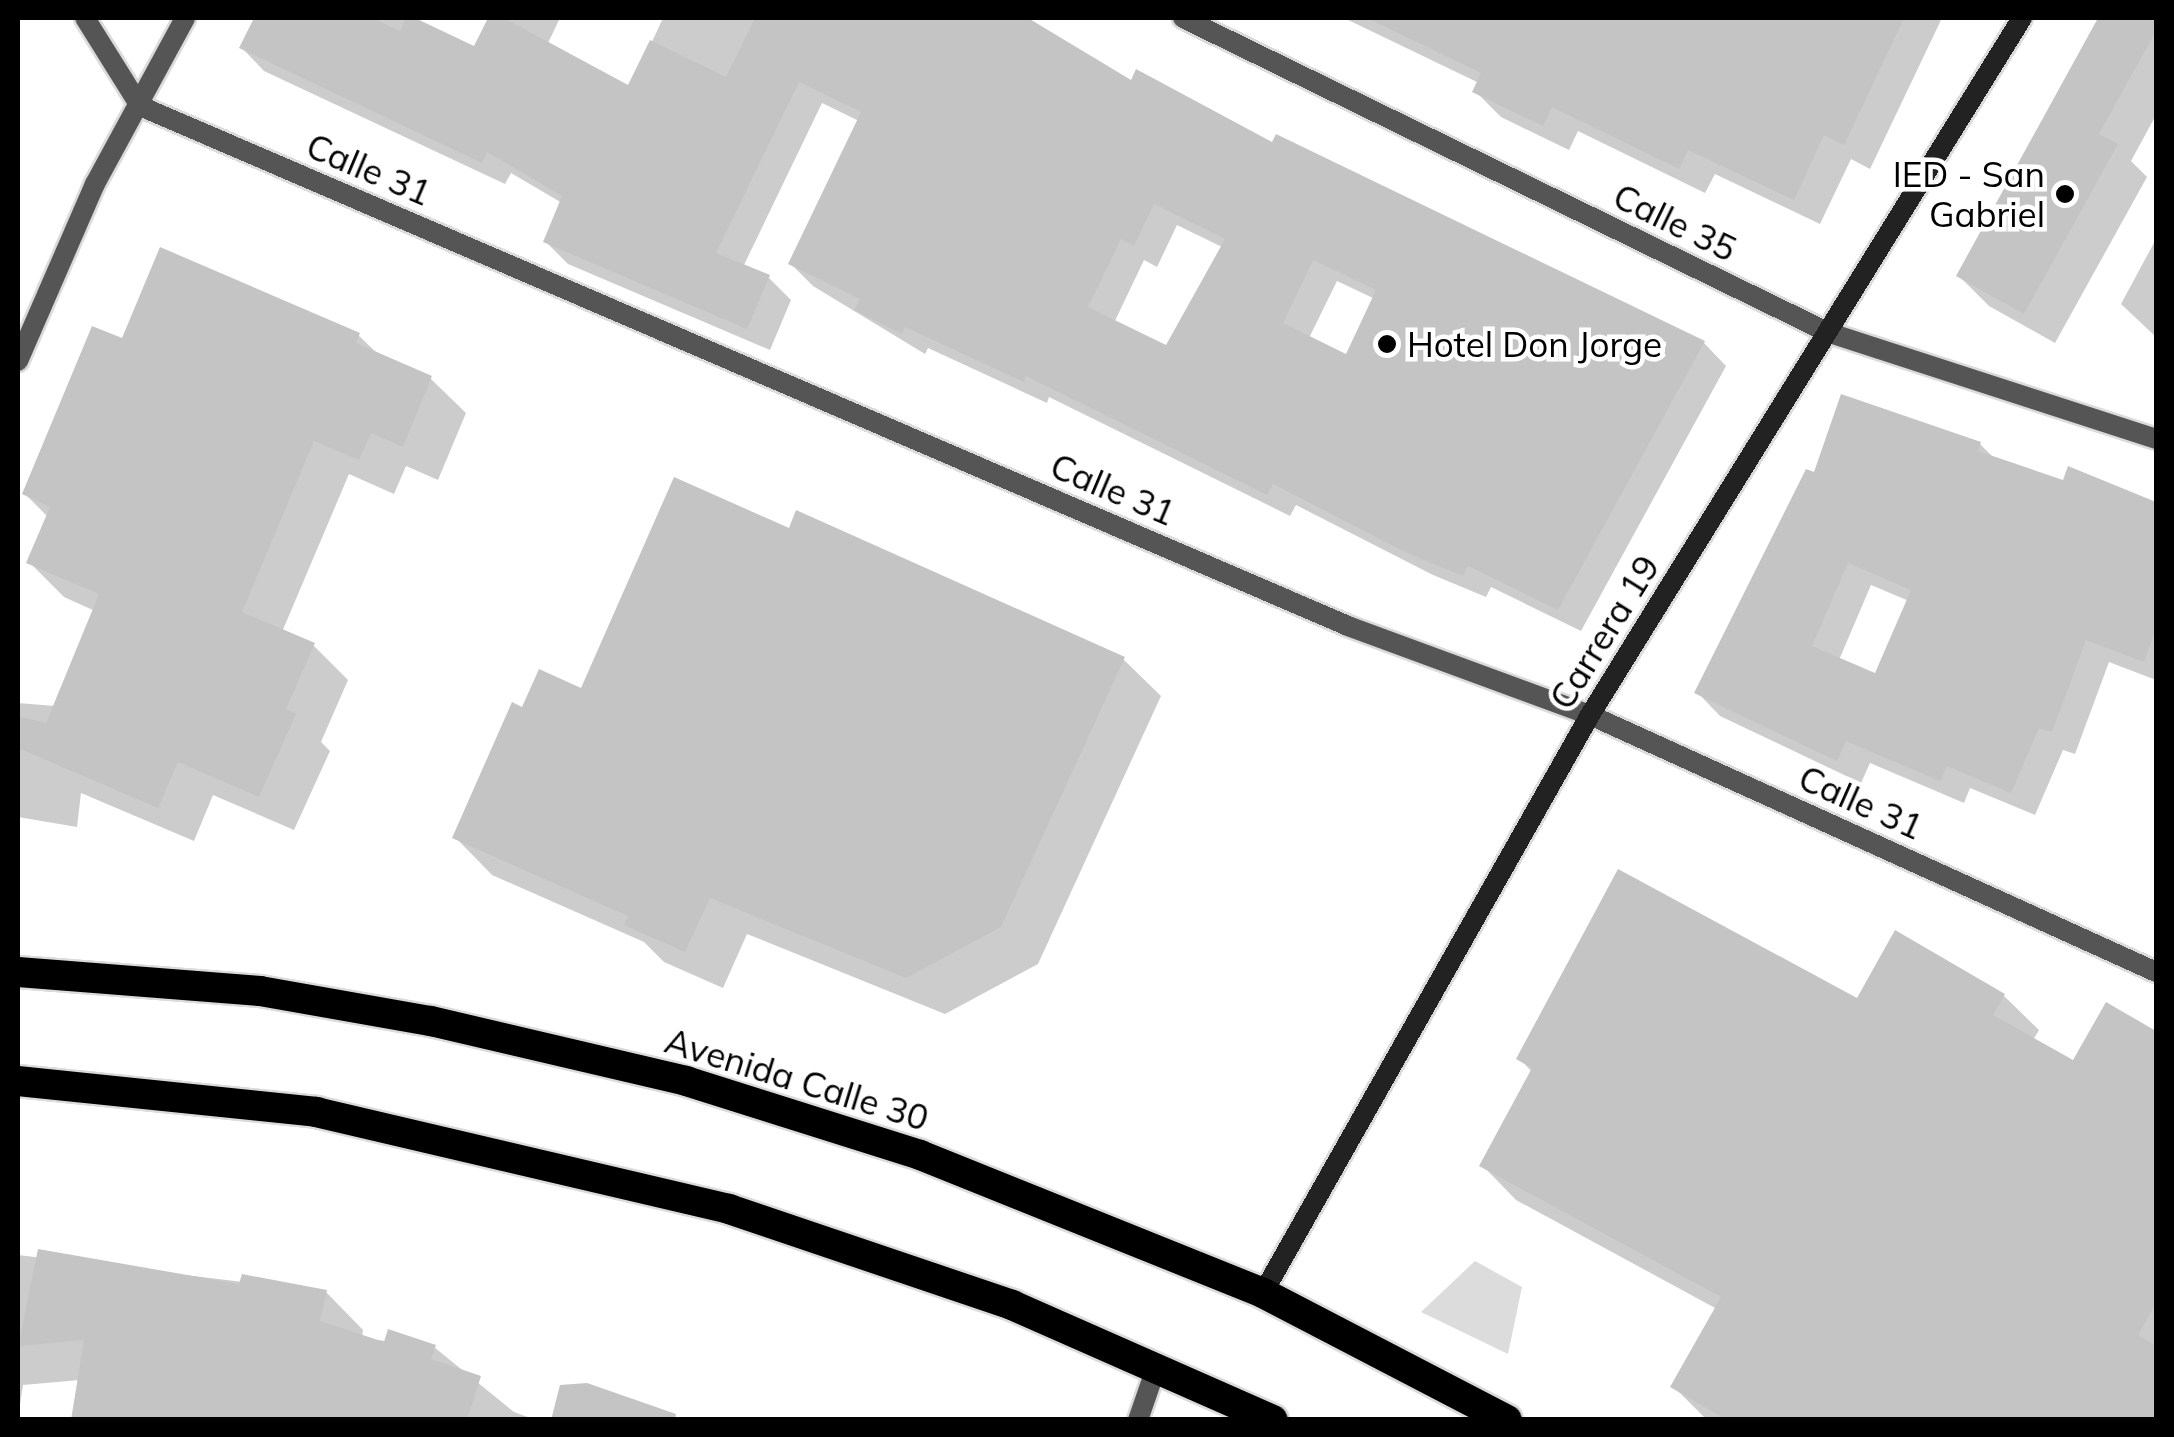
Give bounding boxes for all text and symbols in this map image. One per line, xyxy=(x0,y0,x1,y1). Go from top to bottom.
street label: Calle 31 xyxy=(300,124,438,214)
place label: IED - San Gabriel xyxy=(1893,153,2045,235)
street label: Calle 35 xyxy=(1607,174,1743,270)
marker: IED - San Gabriel xyxy=(2054,183,2076,205)
place label: Hotel Don Jorge xyxy=(1407,323,1662,365)
marker: Hotel Don Jorge xyxy=(1376,333,1398,355)
street label: Calle 31 xyxy=(1044,444,1182,534)
street label: Carrera 19 xyxy=(1540,547,1668,717)
street label: Calle 31 xyxy=(1793,756,1929,848)
street label: Avenida Calle 30 xyxy=(660,1019,934,1139)

